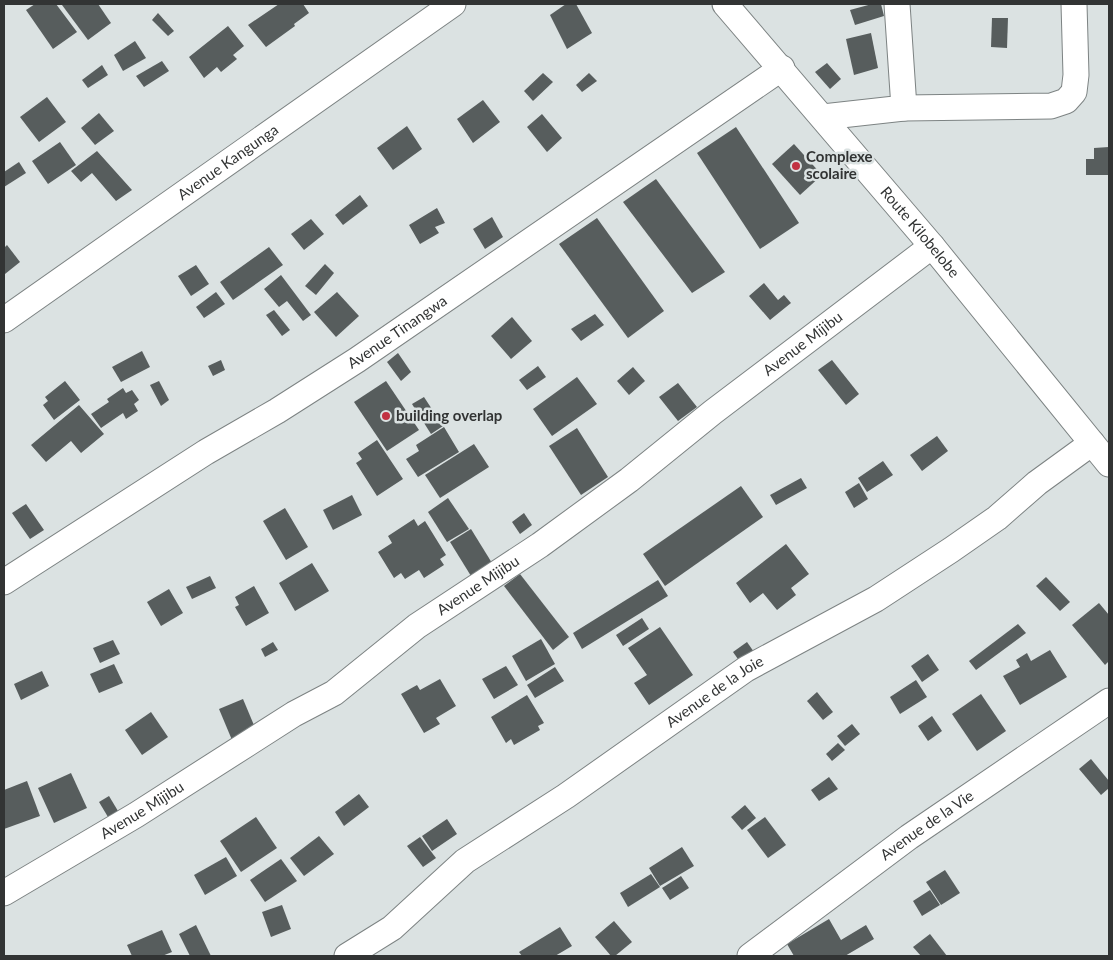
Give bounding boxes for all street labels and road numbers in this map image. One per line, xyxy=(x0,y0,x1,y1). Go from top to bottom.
street label: Avenue Kangunga xyxy=(174,120,281,203)
street label: Route Kilobelobe xyxy=(877,182,964,281)
street label: Avenue Tinangwa xyxy=(344,291,450,372)
street label: Avenue Mijibu xyxy=(759,307,846,379)
street label: Avenue Mijibu xyxy=(433,551,522,618)
street label: Avenue de la Joie xyxy=(662,651,766,731)
street label: Avenue Mijibu xyxy=(97,777,187,842)
street label: Avenue de la Vie xyxy=(876,786,977,863)

